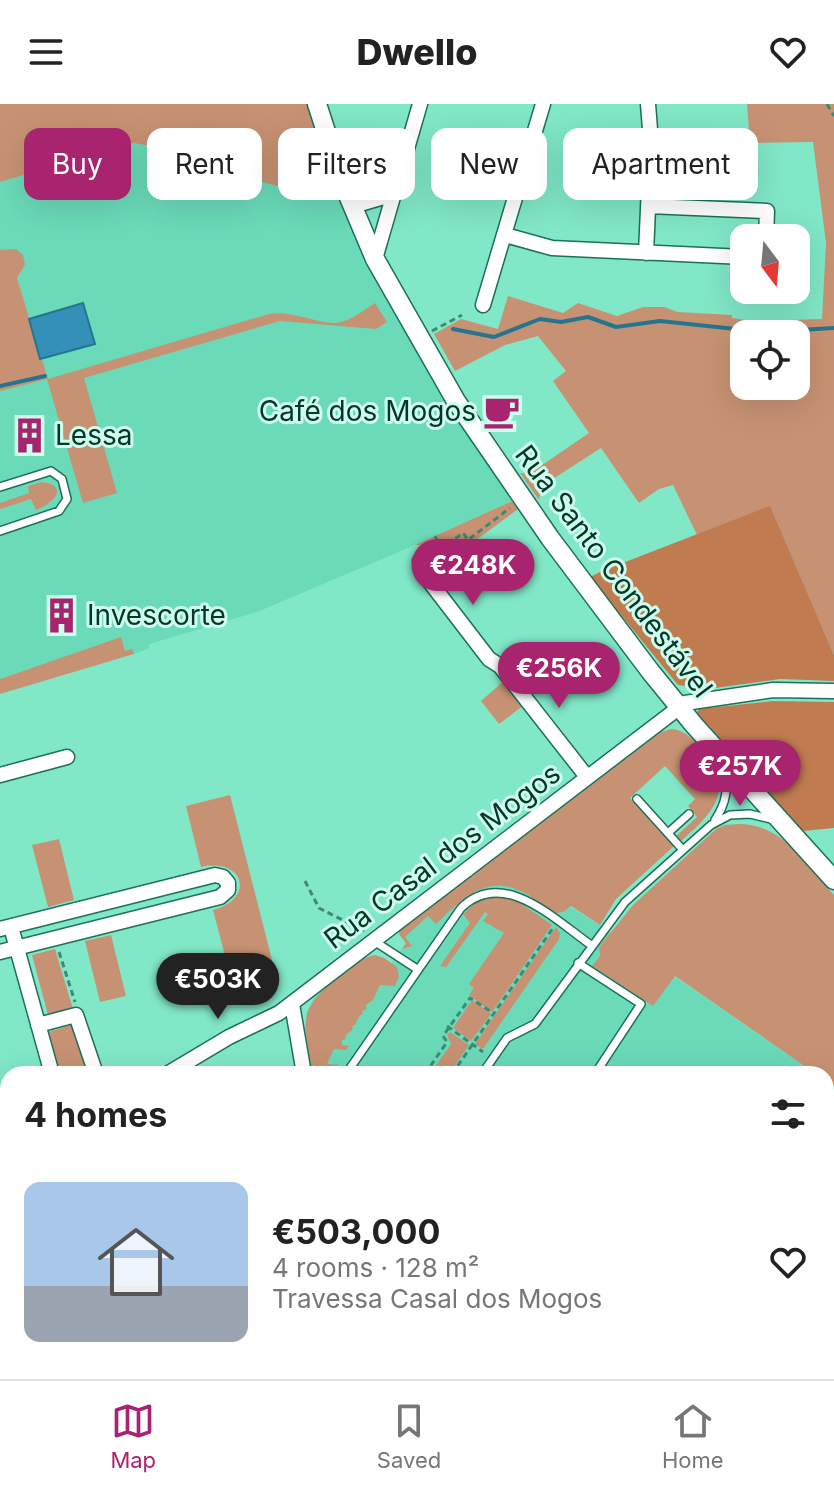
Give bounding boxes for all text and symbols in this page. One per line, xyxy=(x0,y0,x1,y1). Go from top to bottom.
icon: menu xyxy=(24,30,68,74)
text: Dwello xyxy=(357,30,477,74)
icon: heart xyxy=(766,30,810,74)
chip: Buy xyxy=(24,128,131,200)
chip: Rent xyxy=(147,128,262,200)
chip: Filters xyxy=(278,128,415,200)
chip: New xyxy=(431,128,547,200)
chip: Apartment xyxy=(563,128,758,200)
north arrow xyxy=(730,224,810,304)
map controls xyxy=(730,224,810,400)
button: locate xyxy=(730,320,810,400)
cafe icon: Café dos Mogos xyxy=(483,392,521,430)
place label: Café dos Mogos xyxy=(259,394,476,428)
building icon: Lessa xyxy=(10,416,48,454)
place label: Lessa xyxy=(55,418,132,452)
street label: Rua Santo Condestável xyxy=(508,438,720,704)
pin: €248K xyxy=(417,539,529,607)
text: €248K xyxy=(430,549,516,580)
building icon: Invescorte xyxy=(42,596,80,634)
place label: Invescorte xyxy=(87,598,226,632)
pin: €256K xyxy=(503,642,615,710)
text: €256K xyxy=(516,652,602,683)
pin: €257K xyxy=(684,740,796,808)
text: €257K xyxy=(698,750,782,781)
street label: Rua Casal dos Mogos xyxy=(317,756,567,956)
pin: €503K xyxy=(162,953,274,1021)
text: €503K xyxy=(174,963,262,994)
icon: filters xyxy=(766,1092,810,1136)
text: 4 homes xyxy=(24,1094,167,1135)
text: €503,000 xyxy=(272,1211,440,1252)
icon: home xyxy=(88,1214,184,1310)
icon: heart xyxy=(766,1240,810,1284)
text: 4 rooms · 128 m² xyxy=(272,1252,479,1283)
text: Travessa Casal dos Mogos xyxy=(272,1283,602,1314)
tab: Map xyxy=(110,1399,156,1473)
tab: Saved xyxy=(377,1399,441,1473)
tab: Home xyxy=(662,1399,724,1473)

